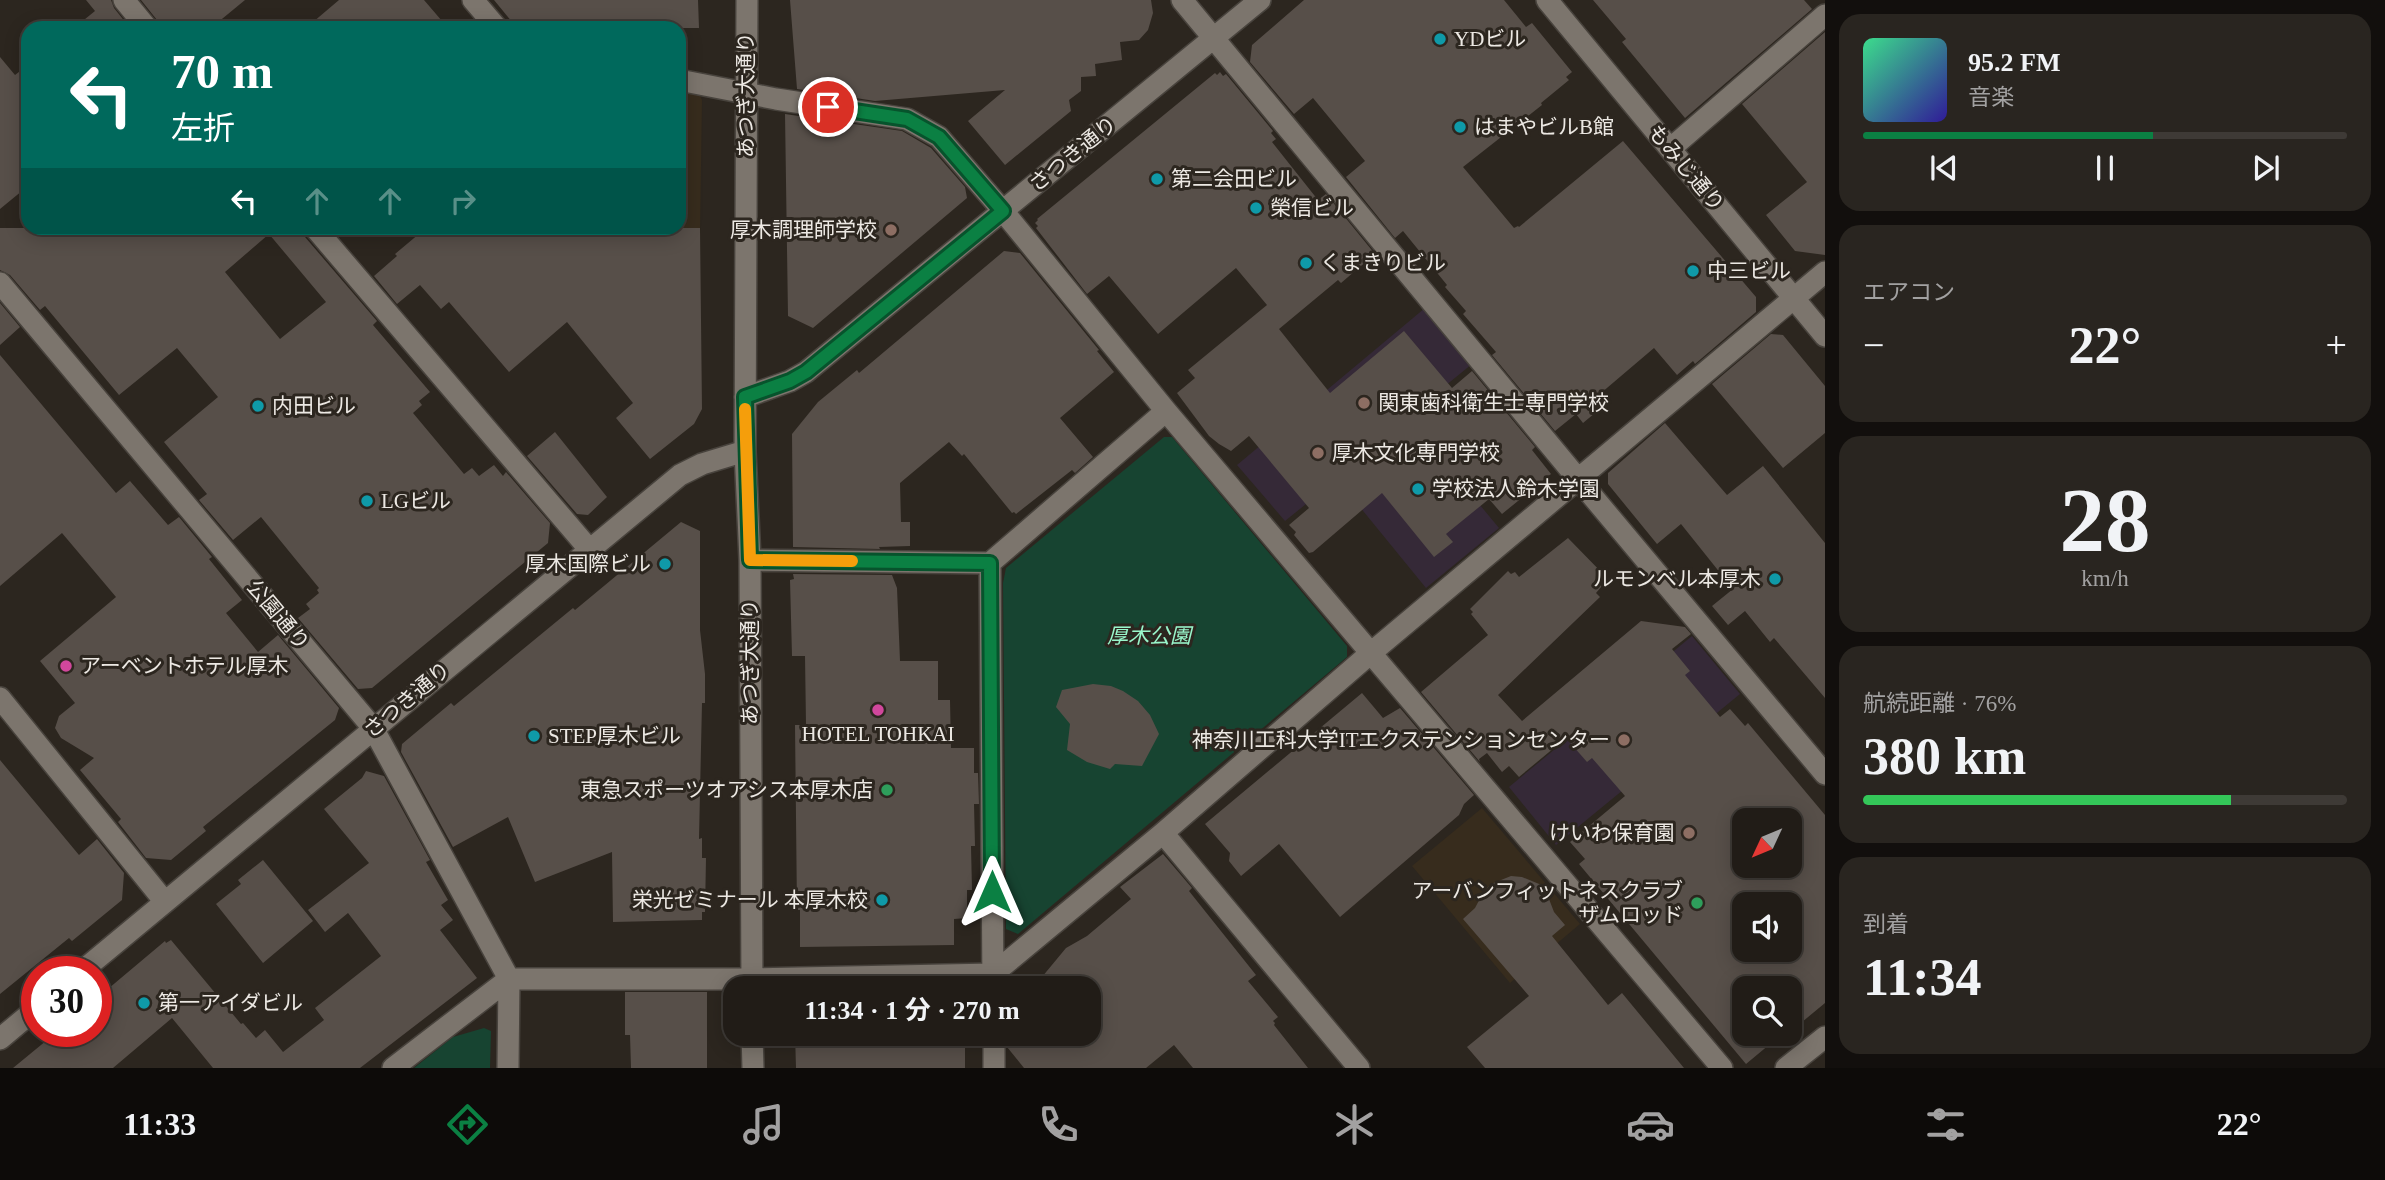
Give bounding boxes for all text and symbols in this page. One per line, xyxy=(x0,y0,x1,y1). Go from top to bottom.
place label: YDビル xyxy=(1454,27,1526,51)
marker: YDビル xyxy=(1432,31,1448,47)
street label: あつぎ大通り xyxy=(734,32,758,158)
text: 70 m xyxy=(171,44,273,99)
text: 95.2 FM xyxy=(1968,48,2060,77)
icon: left xyxy=(56,49,147,140)
pin xyxy=(798,77,858,137)
text: 音楽 xyxy=(1968,85,2014,110)
icon: arrive xyxy=(809,88,847,126)
text: 左折 xyxy=(171,110,235,146)
street label: さつき通り xyxy=(1025,112,1121,196)
place label: はまやビルB館 xyxy=(1474,115,1614,139)
marker: はまやビルB館 xyxy=(1452,119,1468,135)
street label: もみじ通り xyxy=(1643,120,1729,216)
icon: previous xyxy=(1925,149,1963,187)
icon: pause xyxy=(2086,149,2124,187)
icon: next xyxy=(2247,149,2285,187)
place label: 第二会田ビル xyxy=(1171,167,1297,191)
marker: 第二会田ビル xyxy=(1149,171,1165,187)
icon: left xyxy=(225,182,263,220)
icon: ahead xyxy=(298,182,336,220)
icon: ahead xyxy=(371,182,409,220)
icon: right xyxy=(444,182,482,220)
place label: 榮信ビル xyxy=(1270,196,1354,220)
marker: 榮信ビル xyxy=(1248,200,1264,216)
place label: 厚木調理師学校 xyxy=(730,218,877,242)
marker: 厚木調理師学校 xyxy=(883,222,899,238)
place label: くまきりビル xyxy=(1320,251,1446,275)
marker: くまきりビル xyxy=(1298,255,1314,271)
place label: 中三ビル xyxy=(1707,259,1791,283)
marker: 中三ビル xyxy=(1685,263,1701,279)
text: エアコン xyxy=(1863,280,1955,305)
text: 22° xyxy=(2069,317,2141,374)
text: − xyxy=(1863,324,1884,366)
text: + xyxy=(2326,324,2347,366)
place label: 関東歯科衛生士専門学校 xyxy=(1378,391,1609,415)
place label: 内田ビル xyxy=(272,394,356,418)
marker: 関東歯科衛生士専門学校 xyxy=(1356,395,1372,411)
marker: 内田ビル xyxy=(250,398,266,414)
place label: 厚木文化専門学校 xyxy=(1332,441,1500,465)
marker: 厚木文化専門学校 xyxy=(1310,445,1326,461)
text: 28 xyxy=(2060,470,2151,571)
place label: 学校法人鈴木学園 xyxy=(1432,477,1600,501)
marker: 学校法人鈴木学園 xyxy=(1410,481,1426,497)
place label: LGビル xyxy=(381,489,451,513)
marker: LGビル xyxy=(359,493,375,509)
place label: 厚木国際ビル xyxy=(525,552,651,576)
marker: 厚木国際ビル xyxy=(657,556,673,572)
text: km/h xyxy=(2081,566,2129,591)
place label: ルモンベル本厚木 xyxy=(1593,567,1761,591)
marker: ルモンベル本厚木 xyxy=(1767,571,1783,587)
street label: 公園通り xyxy=(242,575,314,655)
street label: あつぎ大通り xyxy=(738,599,762,725)
park label: 厚木公園 xyxy=(1107,624,1194,648)
place label: アーベントホテル厚木 xyxy=(80,654,289,678)
street label: さつき通り xyxy=(359,657,455,743)
marker: アーベントホテル厚木 xyxy=(58,658,74,674)
text: 航続距離 · 76% xyxy=(1863,691,2016,716)
marker: HOTEL TOHKAI xyxy=(870,702,886,718)
place label: HOTEL TOHKAI xyxy=(801,722,955,746)
place label: STEP厚木ビル xyxy=(548,724,681,748)
marker: STEP厚木ビル xyxy=(526,728,542,744)
place label: 神奈川工科大学ITエクステンションセンター xyxy=(1192,728,1610,752)
text: 380 km xyxy=(1863,728,2026,785)
marker: 神奈川工科大学ITエクステンションセンター xyxy=(1616,732,1632,748)
place label: 東急スポーツオアシス本厚木店 xyxy=(580,778,873,802)
marker: 東急スポーツオアシス本厚木店 xyxy=(879,782,895,798)
north arrow xyxy=(1732,808,1802,878)
map controls xyxy=(1732,808,1802,1046)
place label: けいわ保育園 xyxy=(1549,821,1675,845)
marker: けいわ保育園 xyxy=(1681,825,1697,841)
position arrow xyxy=(955,855,1029,929)
place label: アーバンフィットネスクラブ ザムロッド xyxy=(1411,879,1683,927)
place label: 栄光ゼミナール 本厚木校 xyxy=(632,888,868,912)
marker: 栄光ゼミナール 本厚木校 xyxy=(874,892,890,908)
button: sound xyxy=(1732,892,1802,962)
marker: アーバンフィットネスクラブ ザムロッド xyxy=(1689,895,1705,911)
text: 到着 xyxy=(1863,912,1909,937)
text: 11:34 xyxy=(1863,949,1981,1006)
speed limit sign: 30 xyxy=(21,956,112,1047)
button: search xyxy=(1732,976,1802,1046)
place label: 第一アイダビル xyxy=(158,991,303,1015)
marker: 第一アイダビル xyxy=(136,995,152,1011)
text: 11:34 · 1 分 · 270 m xyxy=(804,996,1020,1025)
icon: directions xyxy=(443,1100,492,1149)
icon: music xyxy=(739,1100,788,1149)
icon: phone xyxy=(1034,1100,1083,1149)
icon: climate xyxy=(1330,1100,1379,1149)
icon: car xyxy=(1626,1100,1675,1149)
icon: filters xyxy=(1921,1100,1970,1149)
text: 11:33 xyxy=(123,1106,196,1142)
text: 22° xyxy=(2217,1106,2262,1142)

